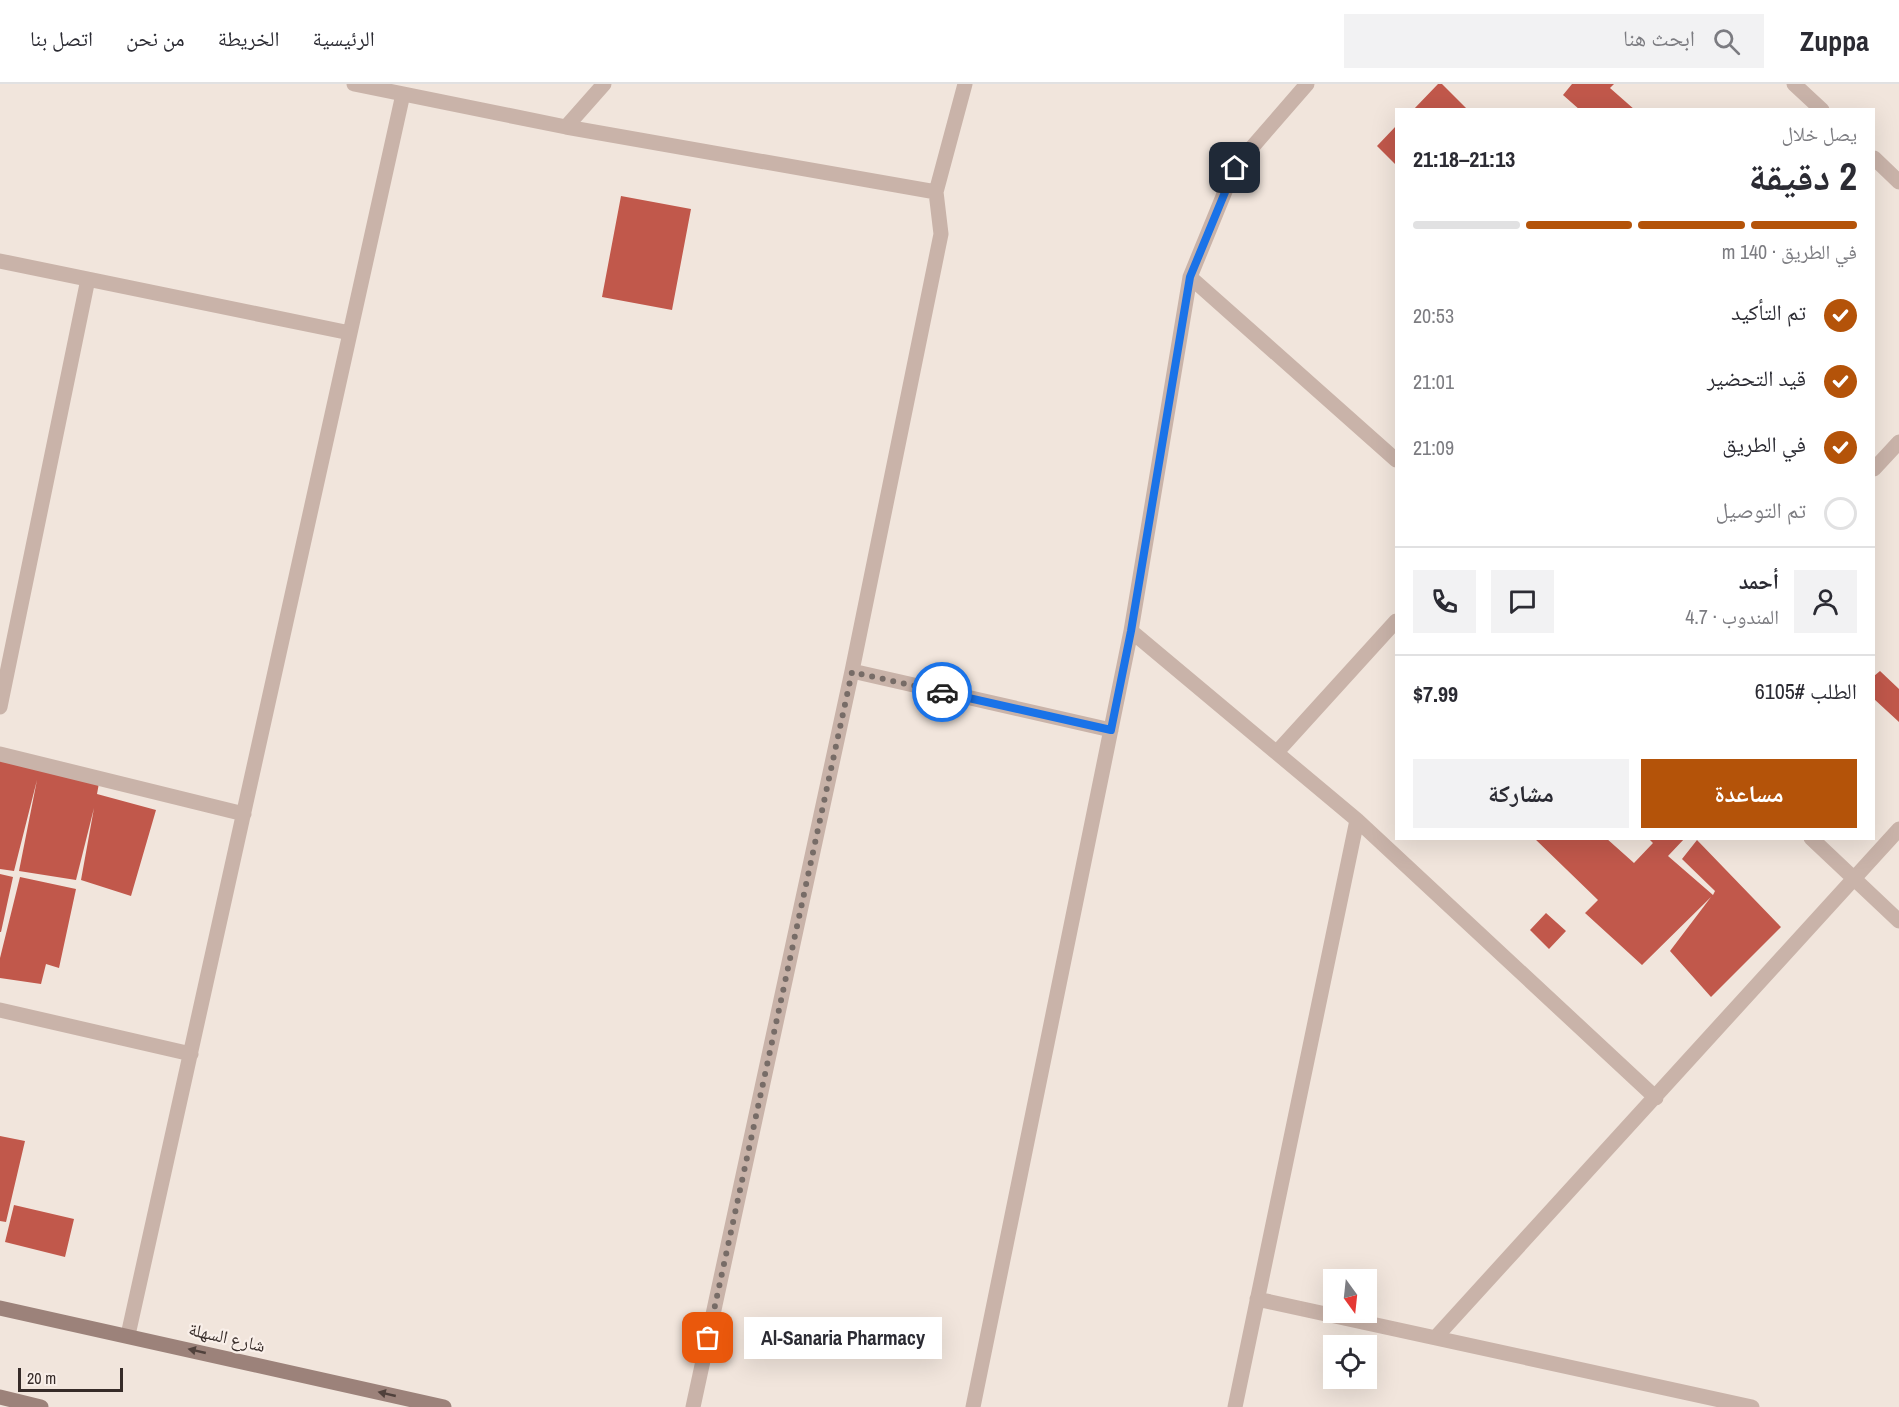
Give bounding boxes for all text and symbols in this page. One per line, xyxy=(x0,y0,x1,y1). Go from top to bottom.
search box xyxy=(1344,14,1764,68)
text: Zuppa xyxy=(1800,22,1869,60)
text: ابحث هنا xyxy=(1623,23,1695,53)
text: اتصل بنا xyxy=(30,24,93,53)
text: من نحن xyxy=(126,24,185,53)
text: الخريطة xyxy=(218,24,280,53)
text: الرئيسية xyxy=(313,24,375,53)
icon: search xyxy=(1710,25,1743,58)
text: يصل خلال xyxy=(1781,120,1857,147)
pin xyxy=(1209,142,1260,193)
text: 21:13–21:18 xyxy=(1413,144,1515,174)
text: 2 دقيقة xyxy=(1748,150,1857,202)
icon: home xyxy=(1218,151,1251,184)
text: في الطريق · 140 m xyxy=(1722,238,1857,265)
text: تم التأكيد xyxy=(1731,297,1806,327)
icon: check xyxy=(1824,299,1857,332)
text: 20:53 xyxy=(1413,302,1454,329)
text: قيد التحضير xyxy=(1707,363,1806,393)
icon: check xyxy=(1824,365,1857,398)
text: 21:01 xyxy=(1413,368,1454,395)
text: في الطريق xyxy=(1722,429,1806,459)
icon: check xyxy=(1824,431,1857,464)
text: 21:09 xyxy=(1413,434,1454,461)
text: تم التوصيل xyxy=(1715,495,1806,525)
text: أحمد xyxy=(1739,566,1779,596)
button: phone xyxy=(1413,570,1476,633)
button: chat xyxy=(1491,570,1554,633)
button: person xyxy=(1794,570,1857,633)
text: المندوب · 4.7 xyxy=(1685,603,1779,630)
courier xyxy=(912,662,972,722)
icon: car xyxy=(926,676,959,709)
text: الطلب #6105 xyxy=(1755,676,1857,706)
text: $7.99 xyxy=(1413,679,1458,709)
button: مشاركة xyxy=(1413,759,1629,828)
button: مساعدة xyxy=(1641,759,1857,828)
north arrow xyxy=(1323,1269,1377,1323)
map controls xyxy=(1323,1269,1377,1389)
pin xyxy=(682,1312,733,1363)
street label: شارع السهلة xyxy=(186,1316,268,1358)
callout: Al-Sanaria Pharmacy xyxy=(744,1317,942,1359)
icon: bag xyxy=(691,1321,724,1354)
text: Al-Sanaria Pharmacy xyxy=(761,1324,925,1351)
button: locate xyxy=(1323,1335,1377,1389)
one-way arrow xyxy=(188,1345,206,1355)
scale bar xyxy=(18,1365,123,1392)
text: 20 m xyxy=(27,1367,56,1389)
one-way arrow xyxy=(378,1389,397,1398)

